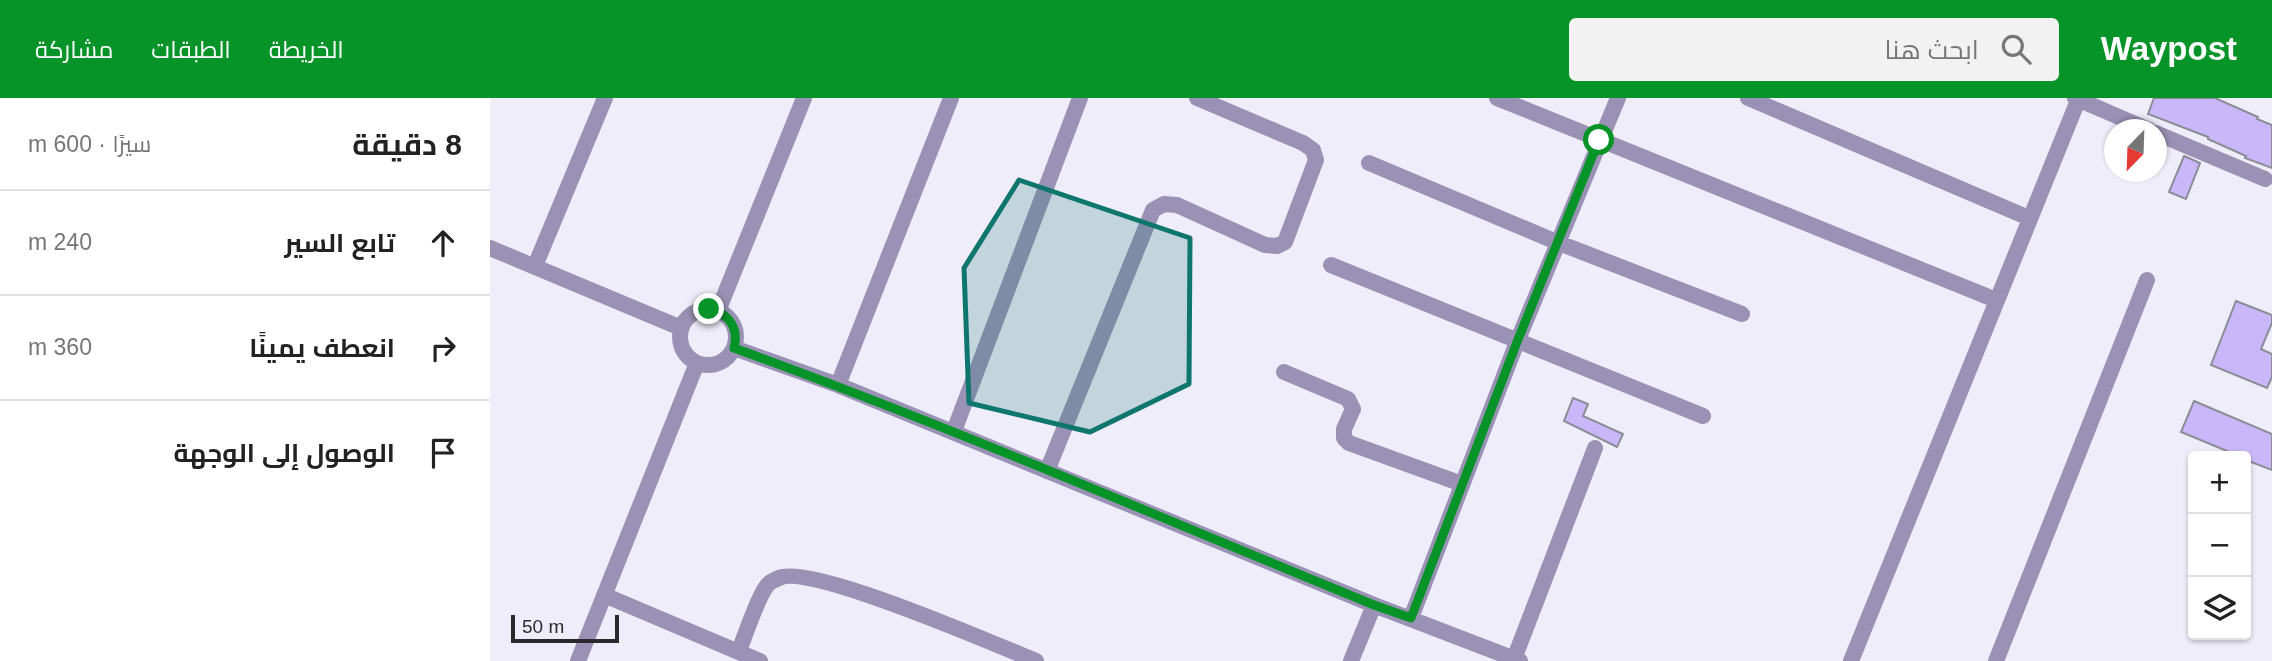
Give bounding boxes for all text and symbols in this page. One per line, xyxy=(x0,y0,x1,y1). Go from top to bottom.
search box xyxy=(1569,18,2059,81)
icon: search xyxy=(1997,30,2035,68)
text: Waypost xyxy=(2101,30,2237,67)
text: ابحث هنا xyxy=(1885,35,1979,65)
text: مشاركة xyxy=(35,36,113,63)
text: الطبقات xyxy=(151,36,231,63)
text: الخريطة xyxy=(269,36,344,63)
north arrow xyxy=(2104,119,2167,182)
route start xyxy=(1583,124,1614,155)
text: 8 دقيقة xyxy=(352,128,462,161)
text: سيرًا · 600 m xyxy=(28,131,151,157)
icon: ahead xyxy=(424,224,462,262)
text: تابع السير xyxy=(284,228,395,258)
text: 240 m xyxy=(28,229,92,255)
route end xyxy=(693,293,724,324)
icon: right xyxy=(424,329,462,367)
text: انعطف يمينًا xyxy=(249,333,395,363)
text: 360 m xyxy=(28,334,92,360)
icon: arrive xyxy=(424,434,462,472)
text: الوصول إلى الوجهة xyxy=(173,438,395,468)
map controls xyxy=(2188,451,2251,640)
button: + xyxy=(2188,451,2251,514)
button: − xyxy=(2188,514,2251,577)
button: layers xyxy=(2188,577,2251,640)
scale bar xyxy=(511,612,620,644)
text: 50 m xyxy=(522,616,564,637)

